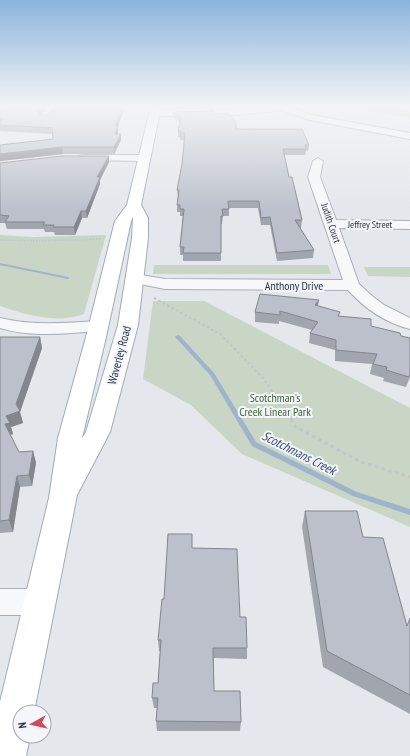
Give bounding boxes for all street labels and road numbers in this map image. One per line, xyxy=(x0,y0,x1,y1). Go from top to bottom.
street label: Judith Court xyxy=(318,200,344,245)
street label: Jeffrey Street xyxy=(347,218,393,231)
street label: Anthony Drive xyxy=(265,278,323,293)
street label: Waverley Road xyxy=(104,324,134,386)

